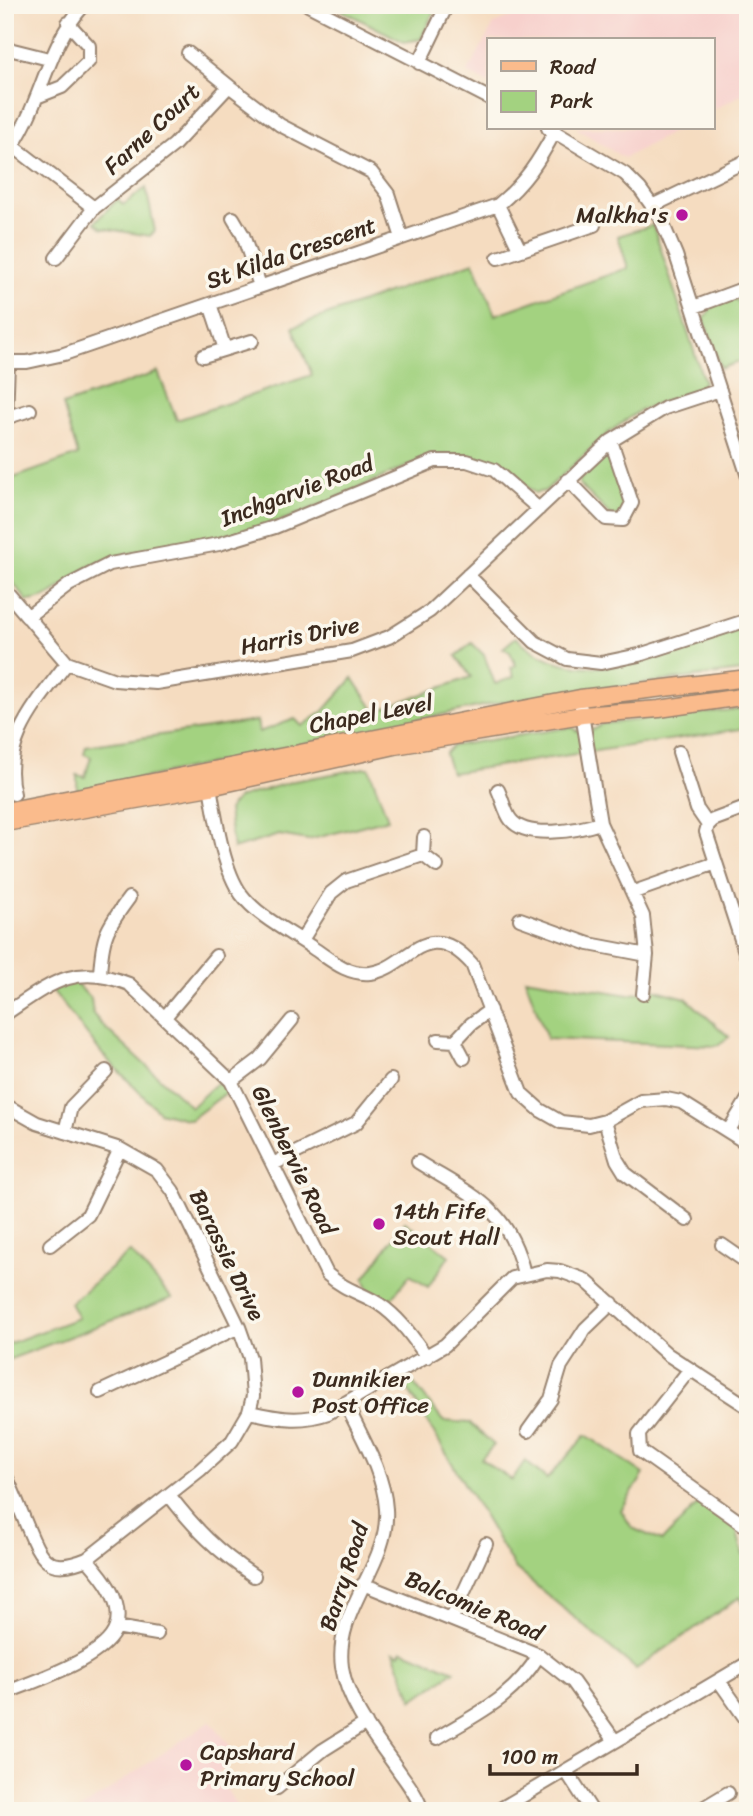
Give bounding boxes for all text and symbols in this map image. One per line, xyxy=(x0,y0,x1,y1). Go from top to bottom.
legend xyxy=(487,38,714,130)
text: Road xyxy=(550,48,597,86)
street label: Farne Court xyxy=(94,73,210,185)
text: Park xyxy=(550,82,593,120)
place label: Malkha's xyxy=(576,195,668,236)
street label: St Kilda Crescent xyxy=(200,205,382,301)
marker: Malkha's xyxy=(674,207,690,223)
street label: Inchgarvie Road xyxy=(214,442,381,539)
street label: Harris Drive xyxy=(237,604,363,668)
street label: Chapel Level xyxy=(306,682,437,746)
street label: Glenbervie Road xyxy=(240,1078,349,1244)
street label: Barassie Drive xyxy=(177,1182,277,1328)
place label: 14th Fife Scout Hall xyxy=(393,1191,500,1258)
marker: 14th Fife Scout Hall xyxy=(371,1216,387,1232)
place label: Dunnikier Post Office xyxy=(312,1359,429,1426)
marker: Dunnikier Post Office xyxy=(290,1384,306,1400)
street label: Barry Road xyxy=(307,1516,381,1637)
street label: Balcomie Road xyxy=(398,1558,551,1654)
place label: Capshard Primary School xyxy=(200,1732,355,1799)
scale bar xyxy=(490,1732,638,1776)
text: 100 m xyxy=(501,1738,558,1776)
marker: Capshard Primary School xyxy=(178,1757,194,1773)

